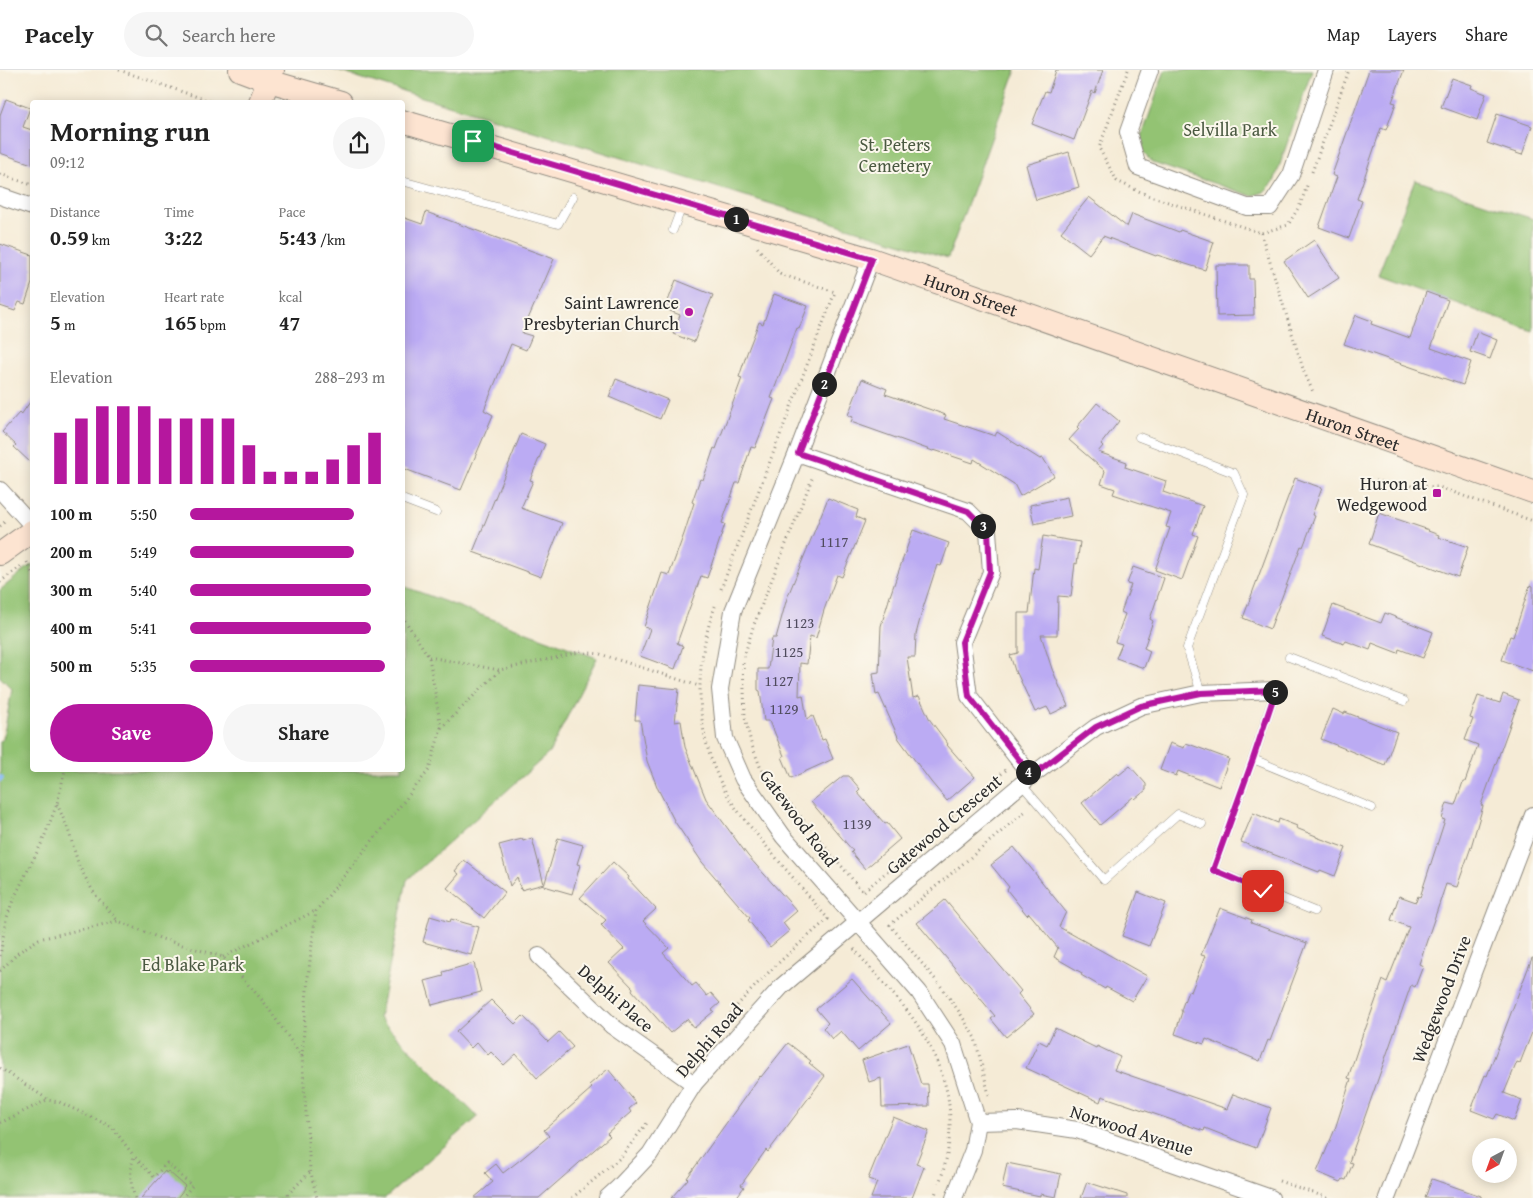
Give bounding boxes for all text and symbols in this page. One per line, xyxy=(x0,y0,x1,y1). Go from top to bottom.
search box xyxy=(124,12,474,57)
text: Pacely xyxy=(25,17,94,52)
icon: search xyxy=(142,21,170,49)
text: Search here xyxy=(182,21,276,49)
text: Map xyxy=(1327,21,1360,48)
text: Layers xyxy=(1388,21,1437,48)
text: Share xyxy=(1465,21,1508,48)
text: Morning run xyxy=(50,110,210,151)
park label: Selvilla Park xyxy=(1183,116,1278,143)
button: share xyxy=(333,117,385,169)
pin xyxy=(452,120,494,162)
icon: arrive xyxy=(459,127,487,155)
park label: St. Peters Cemetery xyxy=(859,131,931,179)
text: 09:12 xyxy=(50,150,85,174)
text: Distance xyxy=(50,202,100,222)
text: Time xyxy=(164,202,194,222)
text: Pace xyxy=(279,202,306,222)
pin: 1 xyxy=(724,206,748,232)
text: 1 xyxy=(733,209,740,229)
text: 0.59 xyxy=(50,222,89,253)
text: 3:22 xyxy=(164,222,203,253)
text: 5:43 xyxy=(279,222,317,253)
text: km xyxy=(89,230,110,250)
text: /km xyxy=(317,230,345,250)
street label: Huron Street xyxy=(921,265,1022,323)
text: Elevation xyxy=(50,287,105,307)
text: Heart rate xyxy=(164,287,224,307)
text: kcal xyxy=(279,287,303,307)
place label: Saint Lawrence Presbyterian Church xyxy=(524,289,679,337)
marker: Saint Lawrence Presbyterian Church xyxy=(683,306,695,318)
text: 5 xyxy=(50,307,61,338)
text: 165 xyxy=(164,307,197,338)
text: 47 xyxy=(279,307,300,338)
text: m xyxy=(61,315,75,335)
text: bpm xyxy=(197,315,226,335)
text: Elevation xyxy=(50,365,113,389)
text: 288–293 m xyxy=(315,365,385,389)
pin: 2 xyxy=(812,372,836,396)
text: 2 xyxy=(821,374,828,394)
street label: Huron Street xyxy=(1303,400,1404,458)
place label: Huron at Wedgewood xyxy=(1336,470,1428,518)
marker: Huron at Wedgewood xyxy=(1431,487,1443,499)
text: 100 m xyxy=(50,502,92,526)
text: 5:50 xyxy=(130,502,157,526)
pin: 3 xyxy=(970,514,996,538)
text: 3 xyxy=(980,516,987,536)
house number: 1117 xyxy=(820,531,848,552)
text: 200 m xyxy=(50,540,92,564)
text: 5:49 xyxy=(130,540,157,564)
text: 300 m xyxy=(50,578,92,602)
text: 5:40 xyxy=(130,578,157,602)
house number: 1123 xyxy=(786,612,814,633)
text: 400 m xyxy=(50,616,92,640)
text: 5:41 xyxy=(130,616,157,640)
house number: 1125 xyxy=(775,641,803,662)
text: 500 m xyxy=(50,654,92,678)
text: 5:35 xyxy=(130,654,157,678)
house number: 1127 xyxy=(765,670,793,691)
pin: 5 xyxy=(1262,680,1288,704)
text: 5 xyxy=(1272,682,1279,702)
house number: 1129 xyxy=(770,698,798,719)
button: Save xyxy=(50,704,213,762)
button: Share xyxy=(223,704,385,762)
pin: 4 xyxy=(1016,760,1040,784)
text: 4 xyxy=(1025,762,1032,782)
street label: Gatewood Road xyxy=(753,764,845,873)
street label: Gatewood Crescent xyxy=(880,767,1008,881)
house number: 1139 xyxy=(843,813,871,834)
pin xyxy=(1242,870,1284,912)
icon: check xyxy=(1249,877,1277,905)
street label: Wedgewood Drive xyxy=(1404,931,1478,1067)
park label: Ed Blake Park xyxy=(142,951,245,978)
street label: Delphi Place xyxy=(572,957,660,1039)
street label: Delphi Road xyxy=(669,997,749,1083)
street label: Norwood Avenue xyxy=(1067,1097,1197,1163)
north arrow xyxy=(1472,1138,1518,1182)
map controls xyxy=(1472,1138,1517,1183)

